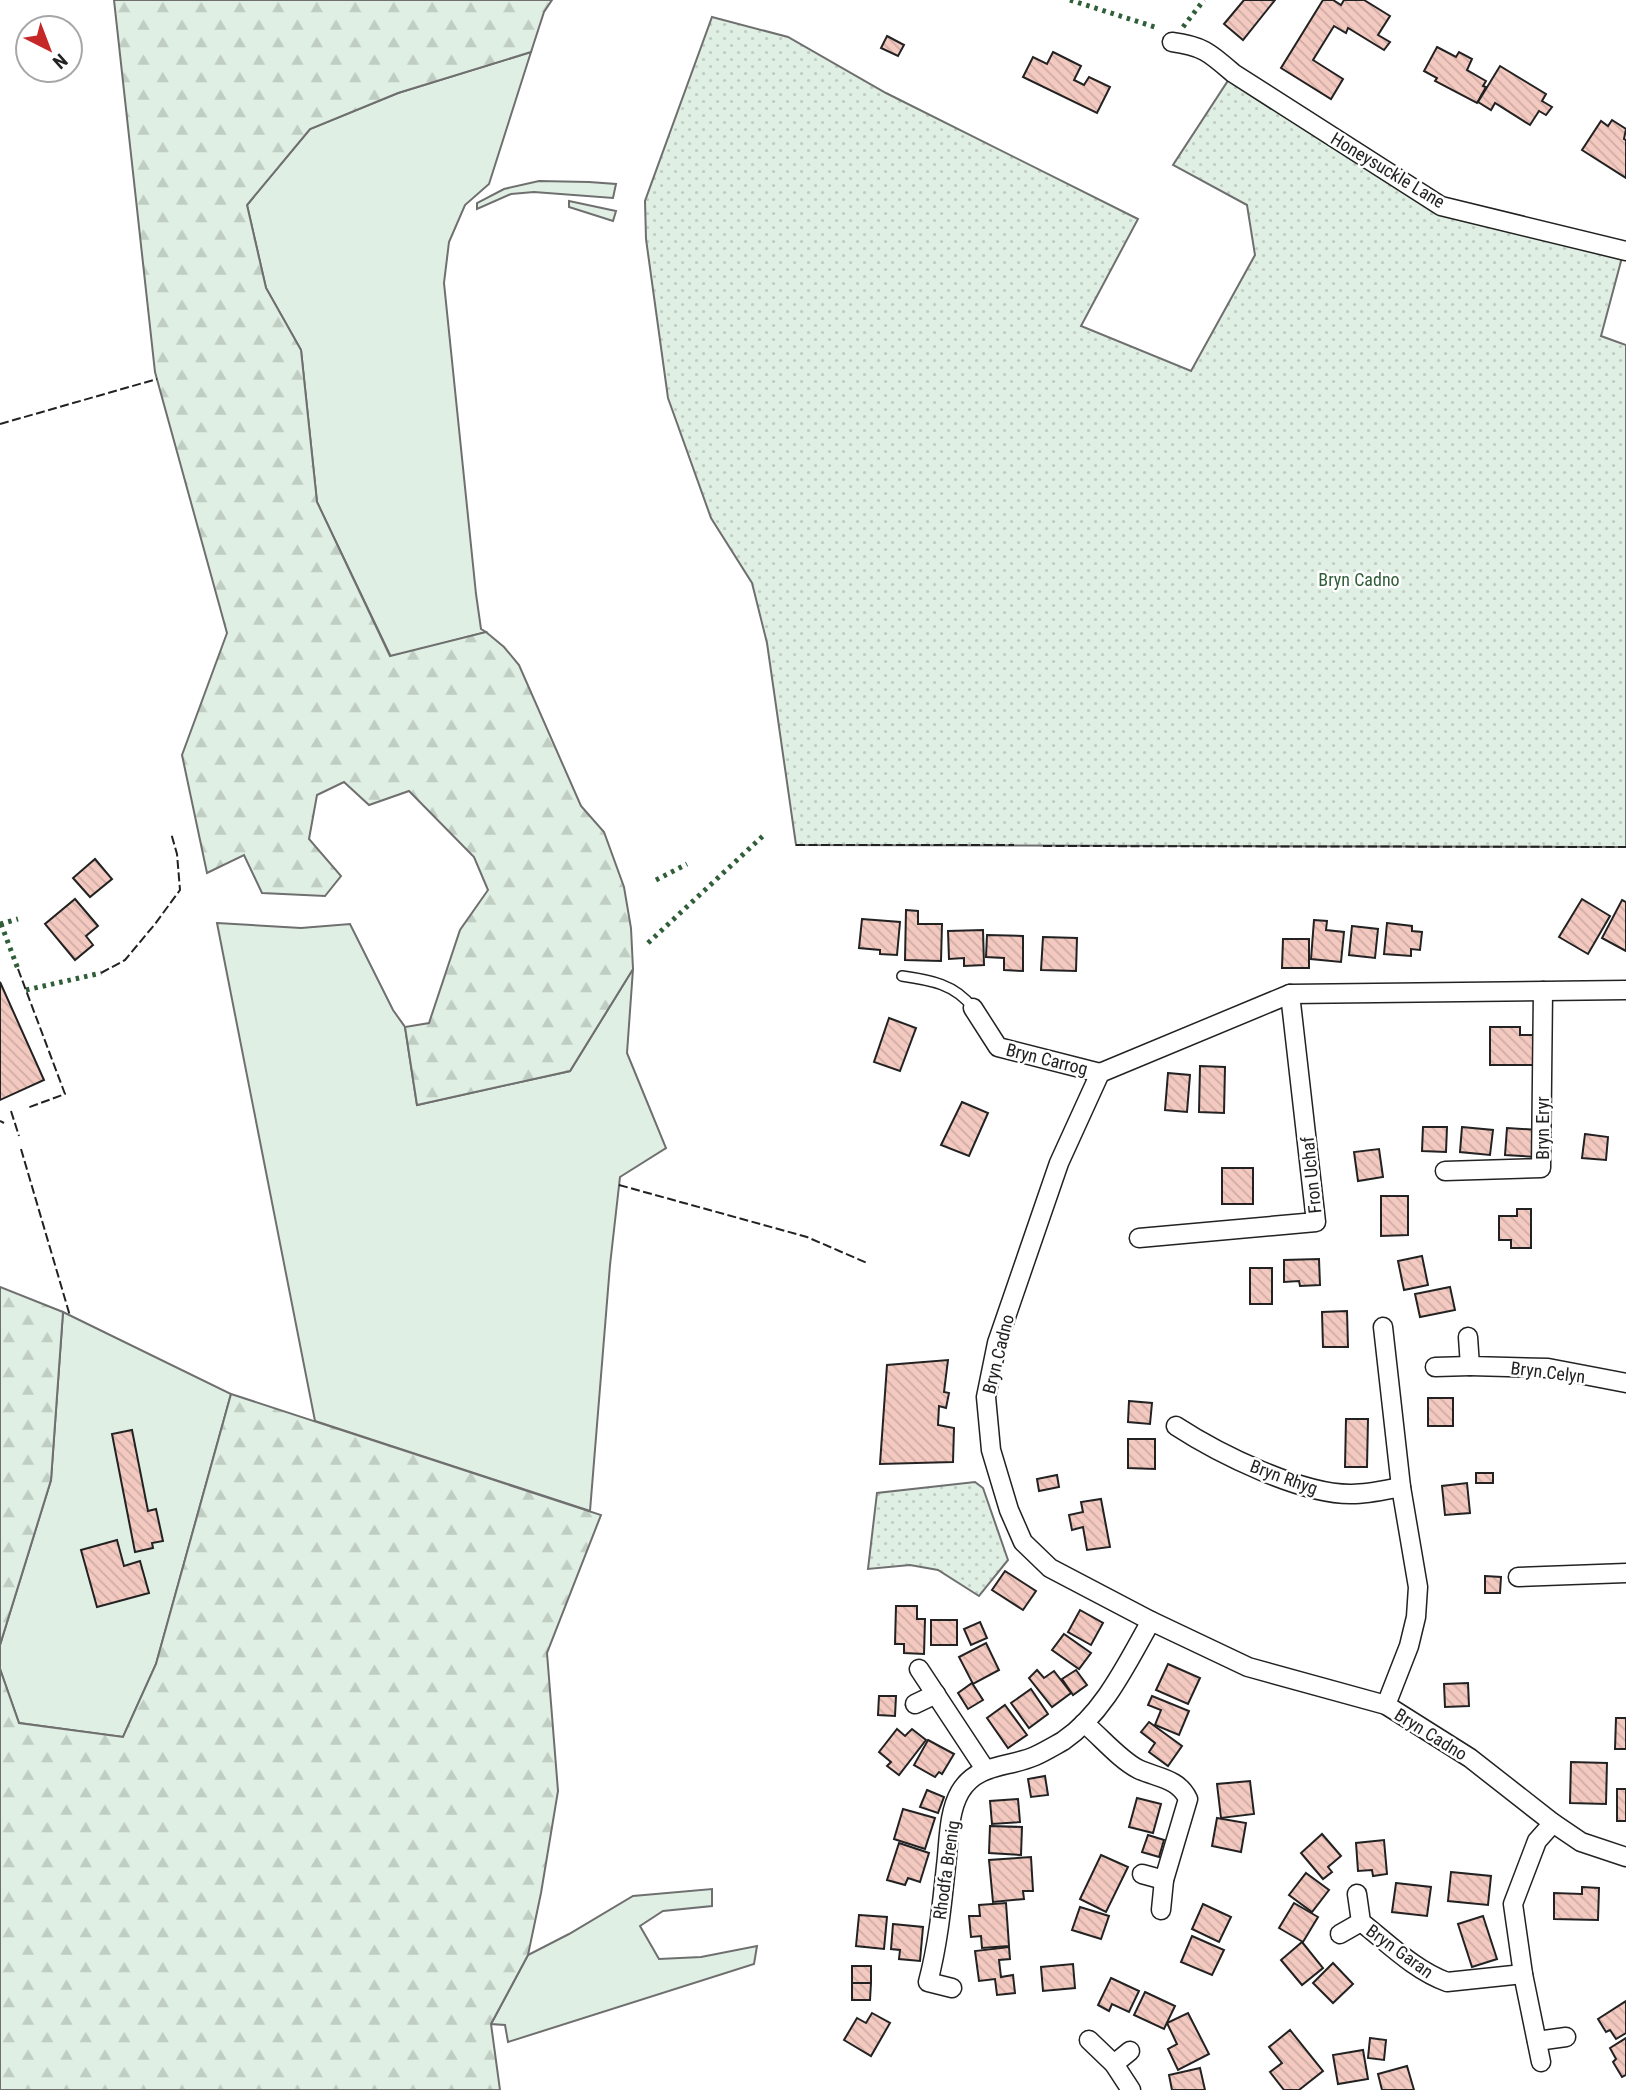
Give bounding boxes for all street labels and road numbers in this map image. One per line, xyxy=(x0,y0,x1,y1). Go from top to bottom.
street label: Honeysuckle Lane xyxy=(1327,128,1449,212)
street label: Bryn Carrog xyxy=(1004,1039,1090,1079)
street label: Bryn Eryr xyxy=(1532,1096,1553,1160)
street label: Fron Uchaf xyxy=(1296,1135,1325,1214)
street label: Bryn Cadno xyxy=(978,1312,1018,1396)
street label: Bryn Celyn xyxy=(1510,1357,1586,1387)
street label: Bryn Rhyg xyxy=(1247,1455,1321,1499)
street label: Bryn Cadno xyxy=(1391,1704,1471,1764)
street label: Rhodfa Brenig xyxy=(929,1819,963,1921)
street label: Bryn Garan xyxy=(1362,1920,1438,1982)

